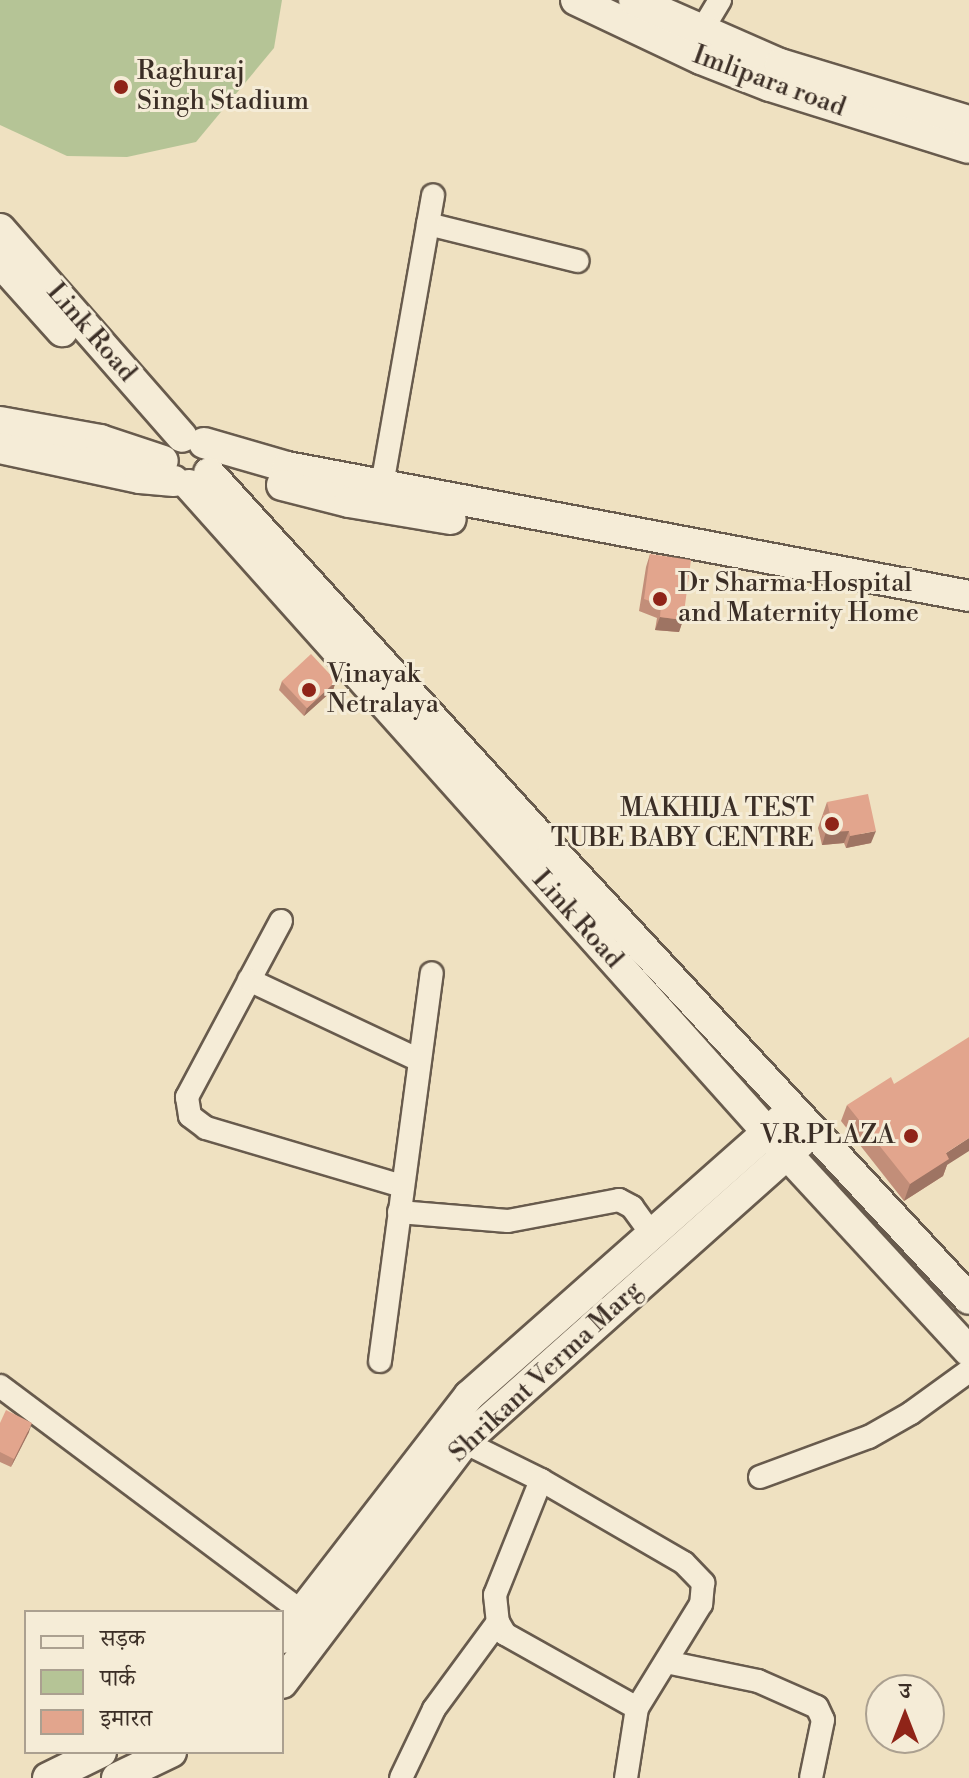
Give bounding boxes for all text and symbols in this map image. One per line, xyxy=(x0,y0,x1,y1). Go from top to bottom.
street label: Imlipara road xyxy=(688,40,850,124)
place label: Raghuraj Singh Stadium xyxy=(137,56,309,118)
marker: Raghuraj Singh Stadium xyxy=(112,78,130,96)
street label: Link Road xyxy=(40,277,142,389)
place label: Dr Sharma Hospital and Maternity Home xyxy=(678,568,919,630)
marker: Dr Sharma Hospital and Maternity Home xyxy=(649,588,671,610)
place label: Vinayak Netralaya xyxy=(327,659,439,720)
marker: Vinayak Netralaya xyxy=(298,679,320,701)
place label: MAKHIJA TEST TUBE BABY CENTRE xyxy=(551,793,814,854)
marker: MAKHIJA TEST TUBE BABY CENTRE xyxy=(821,813,843,835)
street label: Link Road xyxy=(525,865,629,975)
place label: V.R.PLAZA xyxy=(760,1120,895,1152)
marker: V.R.PLAZA xyxy=(902,1127,920,1145)
street label: Shrikant Verma Marg xyxy=(443,1275,649,1469)
legend xyxy=(24,1610,284,1754)
text: सड़क xyxy=(100,1624,145,1654)
text: पार्क xyxy=(100,1664,135,1694)
north arrow xyxy=(865,1674,945,1754)
text: उ xyxy=(899,1678,911,1705)
text: इमारत xyxy=(100,1704,152,1734)

